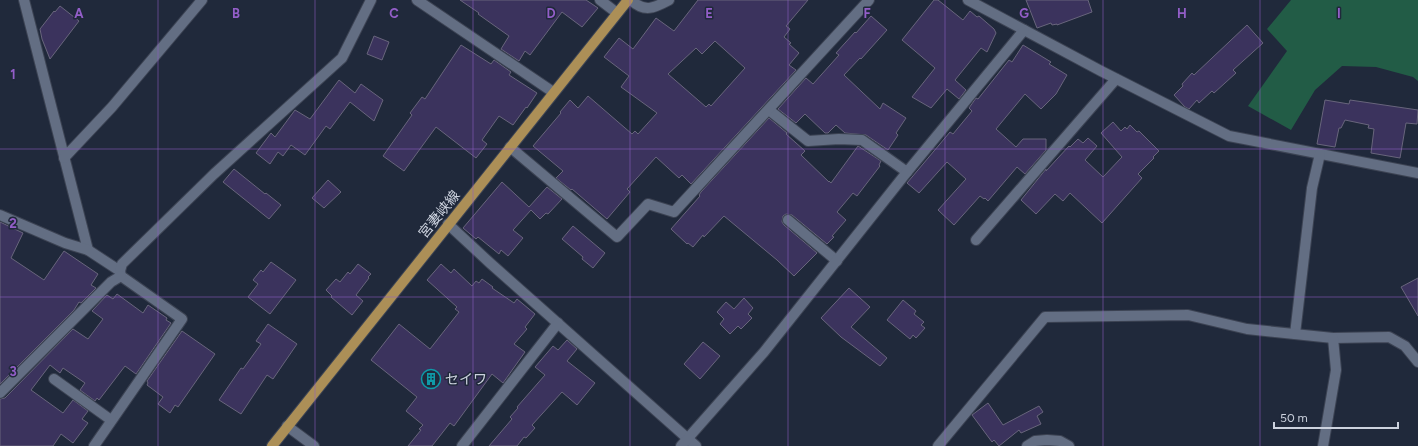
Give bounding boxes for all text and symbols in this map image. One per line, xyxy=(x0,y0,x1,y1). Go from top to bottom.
text: A xyxy=(74,6,84,21)
text: B xyxy=(232,6,240,21)
text: C xyxy=(389,6,399,21)
text: D xyxy=(546,6,556,21)
text: E xyxy=(705,6,713,21)
text: F xyxy=(863,6,871,21)
text: G xyxy=(1019,6,1029,21)
text: H xyxy=(1177,6,1187,21)
text: I xyxy=(1337,6,1341,21)
text: 1 xyxy=(10,67,16,82)
street label: 宮妻峡線 xyxy=(415,187,464,241)
text: 2 xyxy=(9,216,17,231)
text: 3 xyxy=(9,364,17,379)
building icon: セイワ xyxy=(420,368,442,390)
place label: セイワ xyxy=(445,371,487,388)
scale bar xyxy=(1274,404,1398,430)
text: 50 m xyxy=(1280,411,1308,425)

